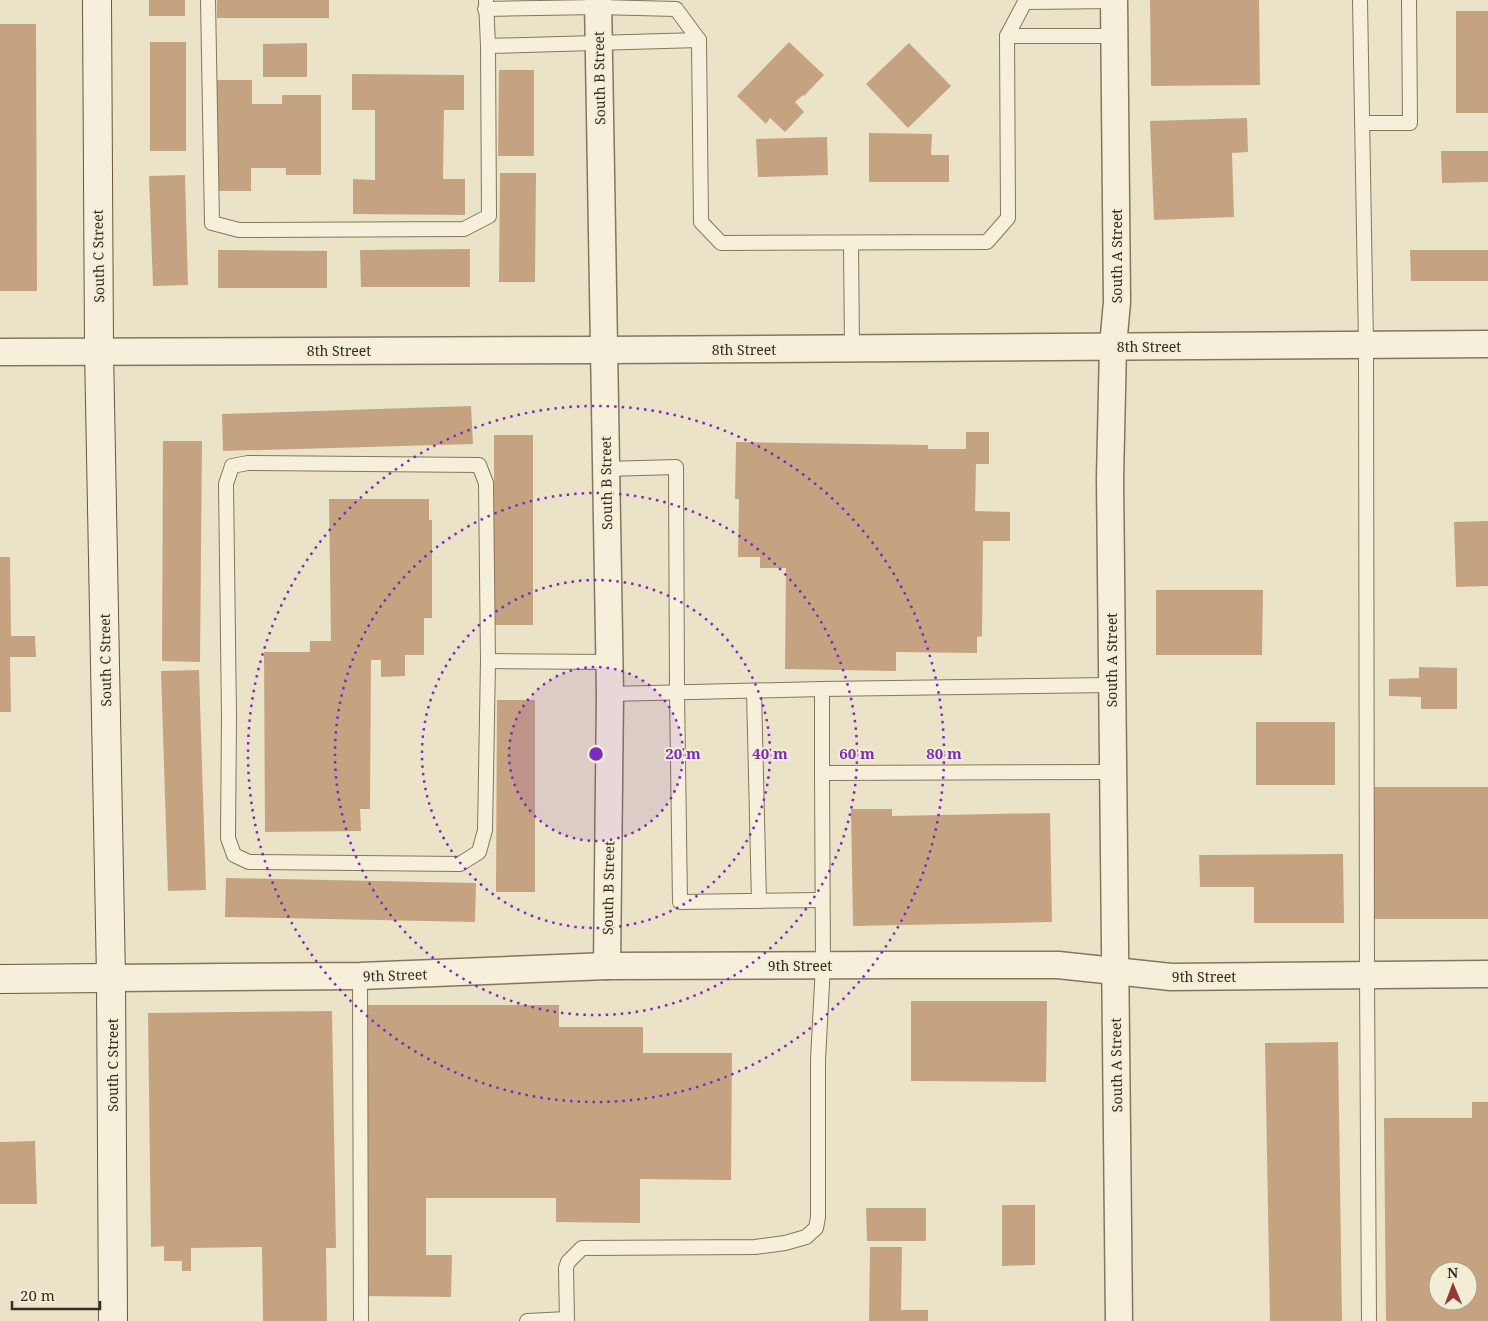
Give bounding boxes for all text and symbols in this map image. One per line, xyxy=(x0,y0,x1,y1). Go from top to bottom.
street label: South B Street xyxy=(589,31,609,125)
street label: South C Street xyxy=(88,209,108,303)
street label: South A Street xyxy=(1107,209,1126,303)
street label: 8th Street xyxy=(1117,337,1181,356)
street label: 8th Street xyxy=(712,340,776,359)
street label: 8th Street xyxy=(307,341,371,360)
street label: South B Street xyxy=(596,436,616,530)
street label: South C Street xyxy=(95,613,115,707)
street label: South A Street xyxy=(1102,613,1121,707)
text: 20 m xyxy=(665,743,701,763)
text: 40 m xyxy=(752,743,788,763)
text: 60 m xyxy=(839,743,875,763)
text: 80 m xyxy=(926,743,962,763)
centre of rings xyxy=(587,745,605,763)
street label: South B Street xyxy=(598,841,618,935)
street label: 9th Street xyxy=(768,956,832,975)
street label: 9th Street xyxy=(363,964,428,986)
street label: 9th Street xyxy=(1172,967,1236,986)
street label: South A Street xyxy=(1106,1017,1126,1112)
street label: South C Street xyxy=(103,1018,122,1112)
north arrow xyxy=(1428,1261,1478,1311)
text: N xyxy=(1447,1263,1458,1282)
scale bar xyxy=(12,1278,100,1310)
text: 20 m xyxy=(20,1285,55,1305)

